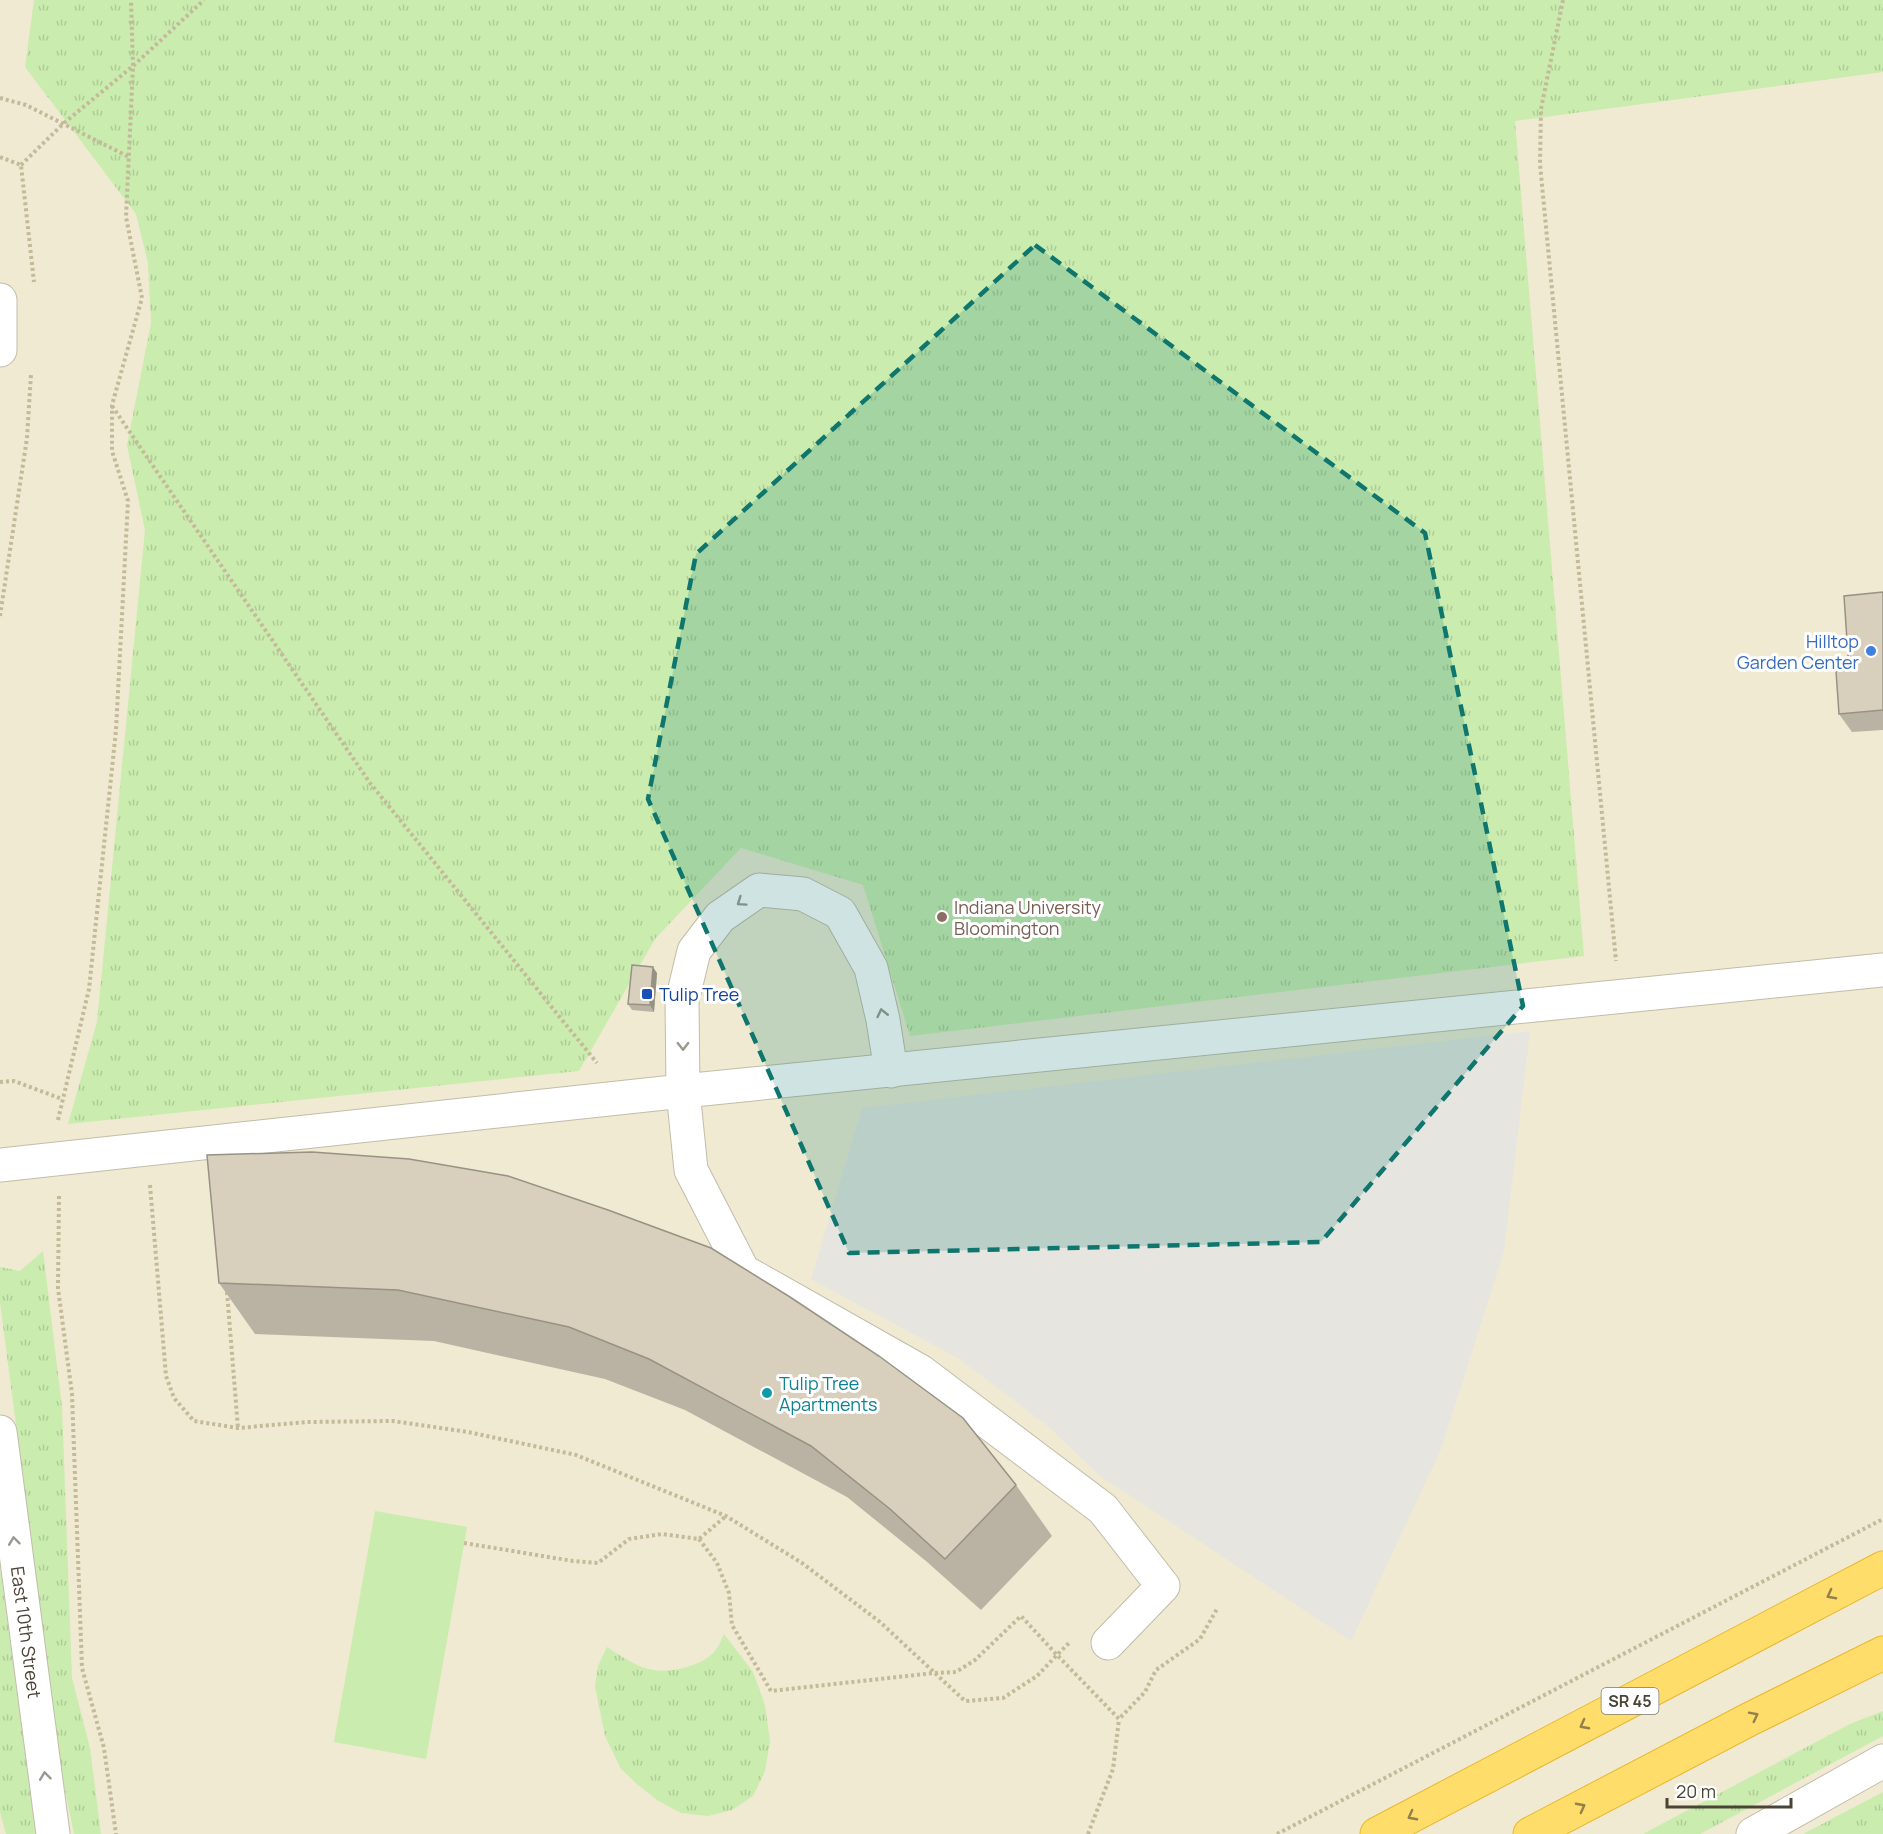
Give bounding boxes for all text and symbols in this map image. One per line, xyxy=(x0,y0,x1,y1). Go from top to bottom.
place label: Hilltop Garden Center xyxy=(1737,629,1860,674)
marker: Hilltop Garden Center xyxy=(1864,644,1878,658)
one-way arrow xyxy=(737,894,748,905)
place label: Indiana University Bloomington xyxy=(954,895,1102,940)
marker: Indiana University Bloomington xyxy=(935,910,949,924)
place label: Tulip Tree xyxy=(659,982,739,1006)
marker: Tulip Tree xyxy=(640,987,654,1001)
one-way arrow xyxy=(876,1008,889,1018)
one-way arrow xyxy=(676,1042,689,1051)
place label: Tulip Tree Apartments xyxy=(779,1371,878,1416)
marker: Tulip Tree Apartments xyxy=(760,1386,774,1400)
one-way arrow xyxy=(9,1536,21,1546)
street label: East 10th Street xyxy=(6,1565,47,1700)
one-way arrow xyxy=(1827,1588,1838,1599)
road number: SR 45 xyxy=(1602,1688,1658,1714)
one-way arrow xyxy=(1748,1712,1759,1724)
one-way arrow xyxy=(1580,1718,1591,1729)
one-way arrow xyxy=(39,1771,52,1781)
scale bar xyxy=(1667,1771,1792,1809)
text: 20 m xyxy=(1676,1779,1716,1803)
one-way arrow xyxy=(1575,1803,1586,1814)
one-way arrow xyxy=(1407,1809,1418,1820)

